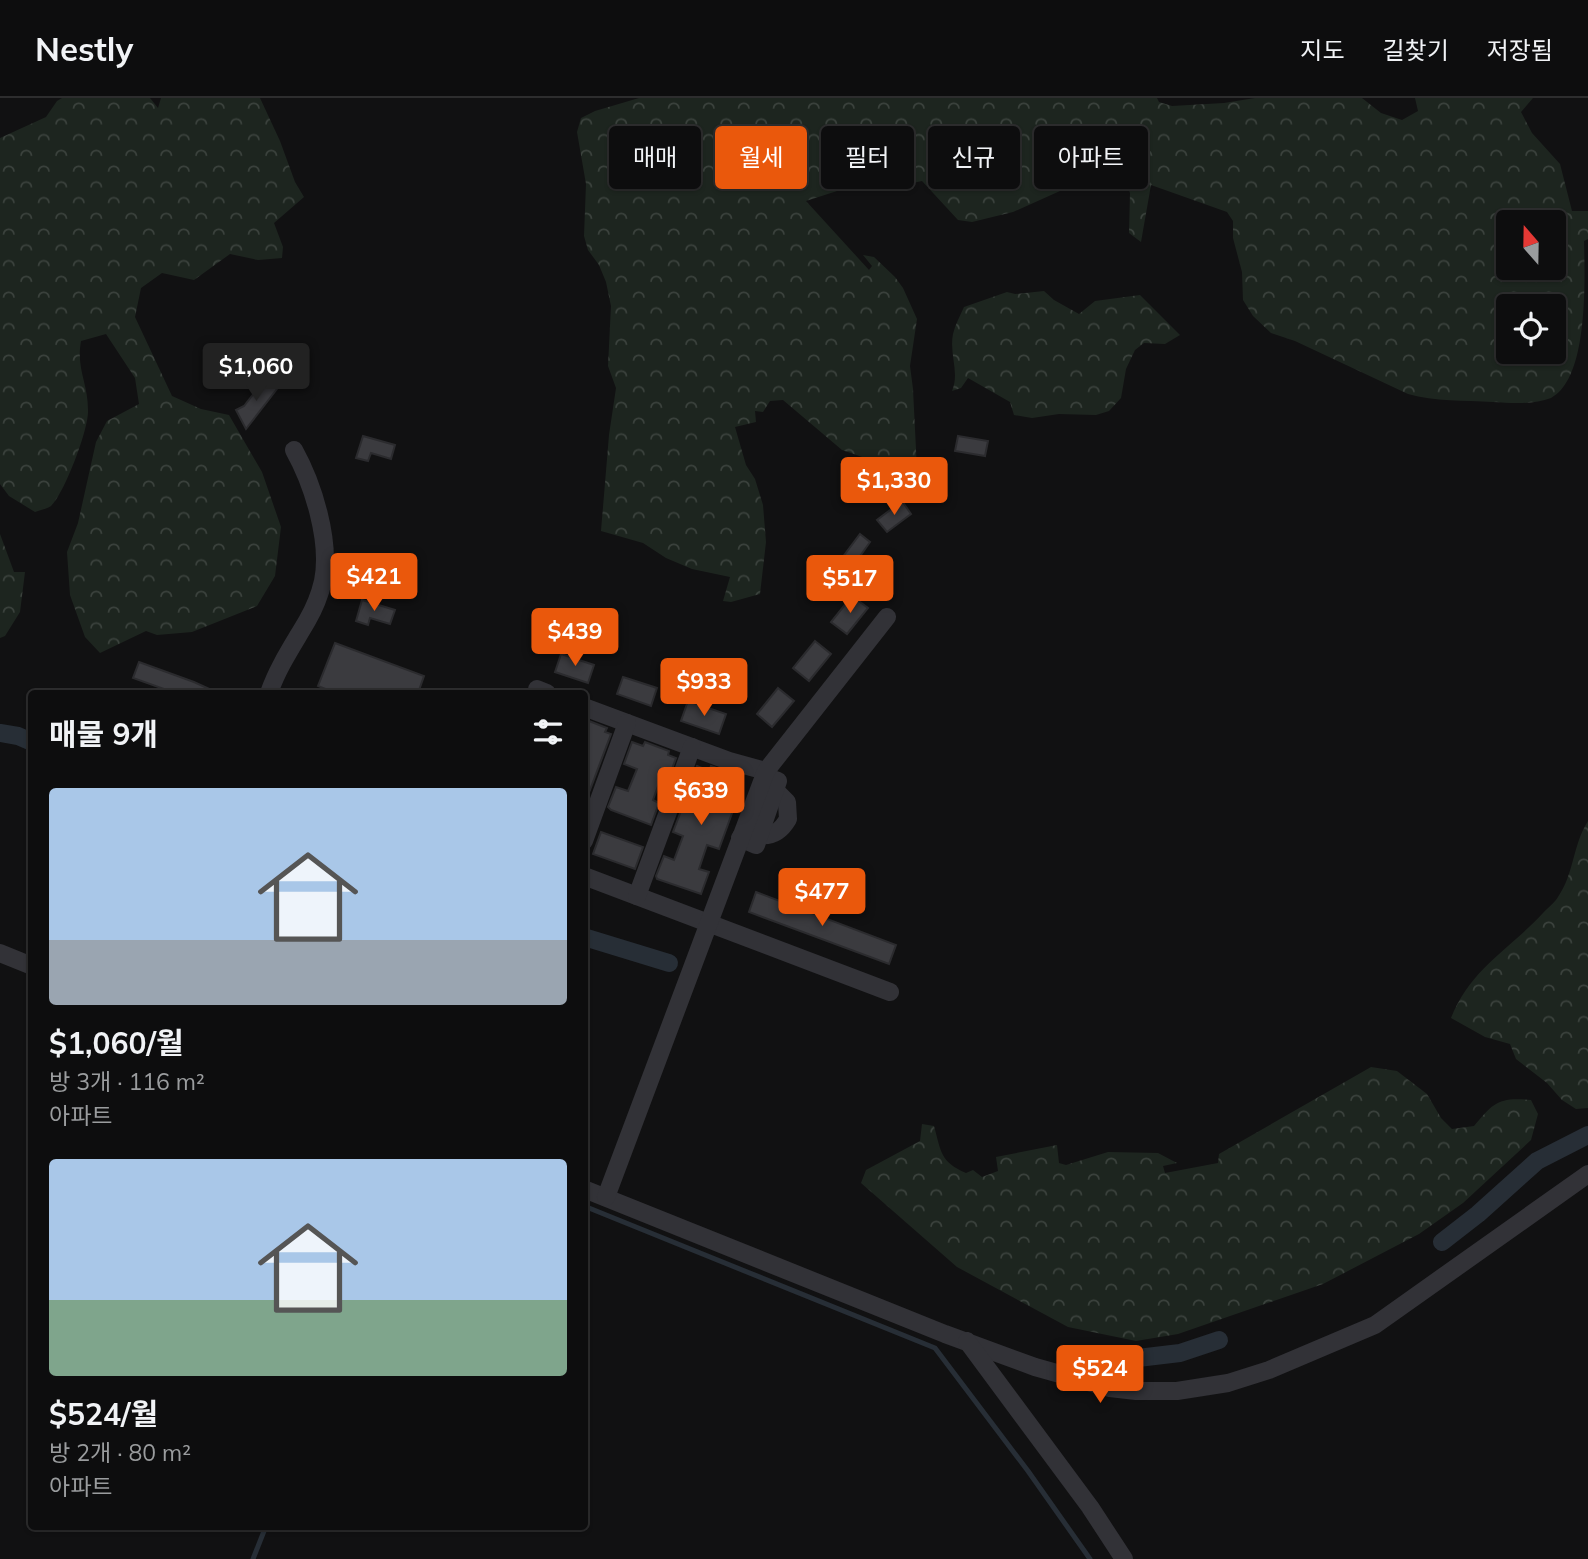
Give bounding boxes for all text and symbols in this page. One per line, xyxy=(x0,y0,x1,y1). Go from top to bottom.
text: Nestly xyxy=(35,28,133,69)
text: 지도 xyxy=(1300,35,1345,65)
text: 길찾기 xyxy=(1383,35,1449,65)
text: 저장됨 xyxy=(1487,35,1553,65)
chip: 매매 xyxy=(609,126,701,189)
chip: 월세 xyxy=(715,126,807,189)
chip: 필터 xyxy=(821,126,914,189)
chip: 신규 xyxy=(928,126,1020,189)
chip: 아파트 xyxy=(1034,126,1148,189)
north arrow xyxy=(1496,210,1566,280)
map controls xyxy=(1496,210,1566,364)
button: locate xyxy=(1496,294,1566,364)
pin: $1,060 xyxy=(199,344,313,403)
text: $1,060 xyxy=(219,351,293,380)
pin: $1,330 xyxy=(837,458,951,517)
text: $1,330 xyxy=(857,465,931,494)
pin: $421 xyxy=(333,554,415,613)
pin: $517 xyxy=(809,556,891,615)
text: $421 xyxy=(346,561,402,590)
text: $517 xyxy=(822,563,878,592)
pin: $439 xyxy=(534,608,616,668)
text: $439 xyxy=(547,616,603,645)
pin: $933 xyxy=(663,658,745,718)
text: $933 xyxy=(676,666,732,695)
icon: filters xyxy=(529,713,567,751)
text: 매물 9개 xyxy=(49,715,158,753)
pin: $639 xyxy=(660,768,742,827)
text: $639 xyxy=(673,775,729,804)
icon: home xyxy=(245,834,371,960)
pin: $477 xyxy=(781,868,863,928)
text: $477 xyxy=(794,876,850,905)
text: $1,060/월 xyxy=(49,1024,184,1062)
text: 방 3개 · 116 m² xyxy=(49,1067,205,1096)
text: 아파트 xyxy=(49,1101,112,1130)
icon: home xyxy=(245,1205,371,1331)
pin: $524 xyxy=(1059,1346,1141,1405)
text: $524 xyxy=(1072,1353,1128,1382)
text: $524/월 xyxy=(49,1395,158,1433)
text: 방 2개 · 80 m² xyxy=(49,1438,191,1467)
text: 아파트 xyxy=(49,1472,112,1501)

